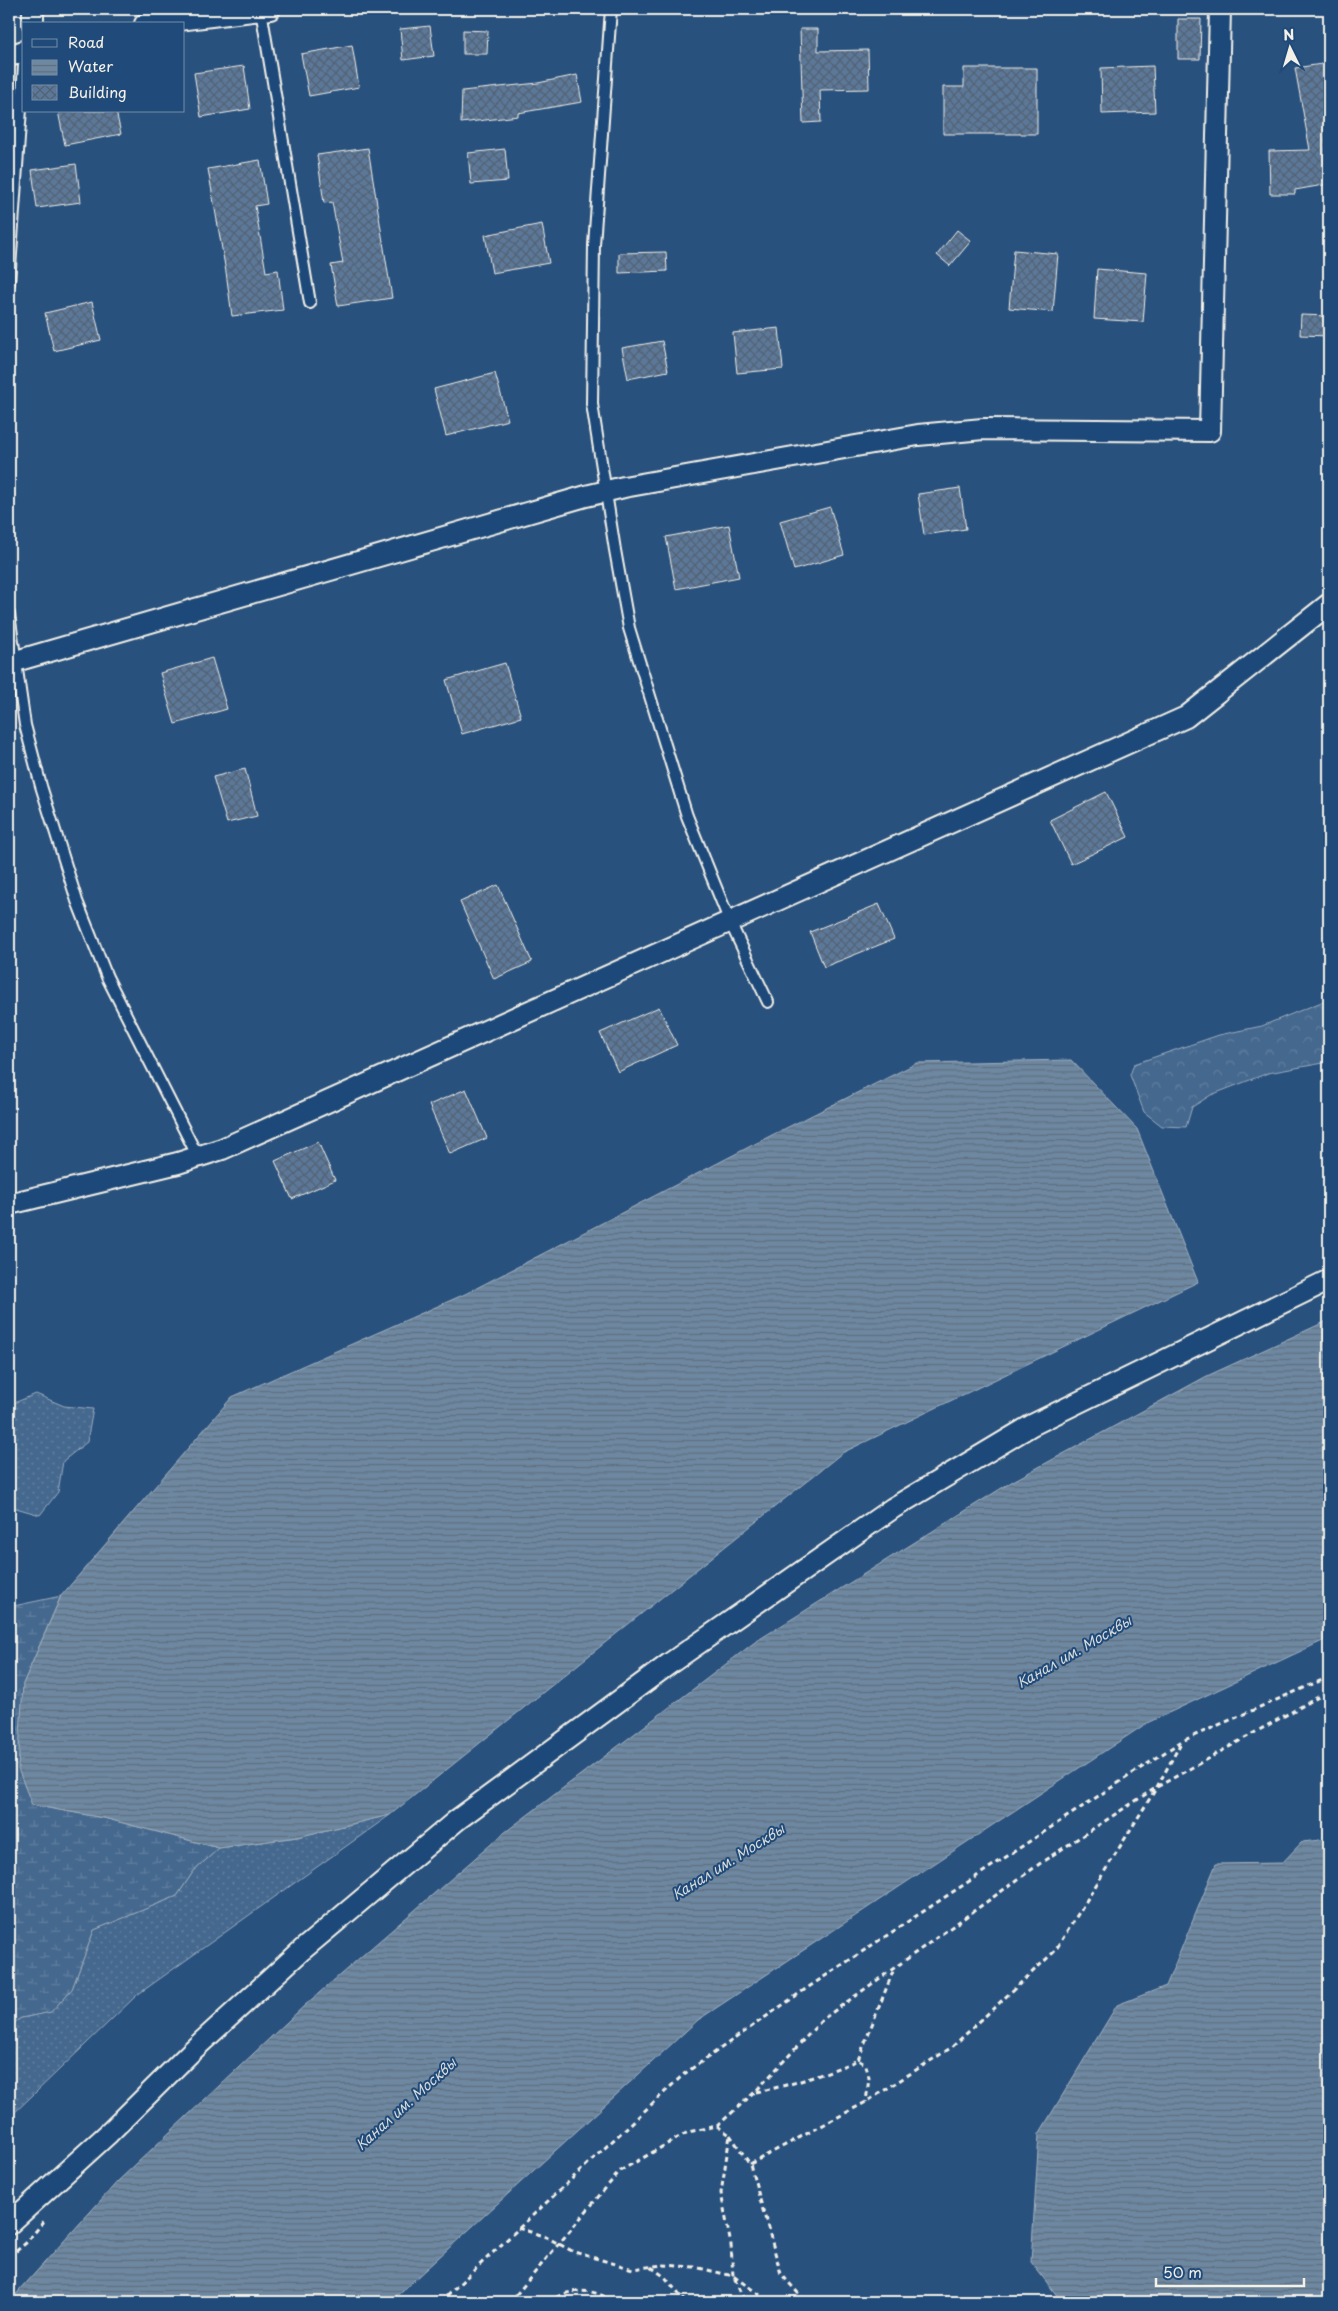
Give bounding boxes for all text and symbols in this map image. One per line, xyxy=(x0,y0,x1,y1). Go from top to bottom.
legend xyxy=(22,22,185,112)
north arrow xyxy=(1266,22,1316,72)
text: N xyxy=(1282,24,1295,45)
text: Road xyxy=(68,30,104,53)
text: Water xyxy=(68,54,113,77)
text: Building xyxy=(68,80,127,103)
water label: Канал им. Москвы xyxy=(1013,1610,1136,1693)
water label: Канал им. Москвы xyxy=(667,1818,789,1905)
water label: Канал им. Москвы xyxy=(351,2052,461,2155)
scale bar xyxy=(1156,2256,1303,2288)
text: 50 m xyxy=(1163,2260,1202,2283)

